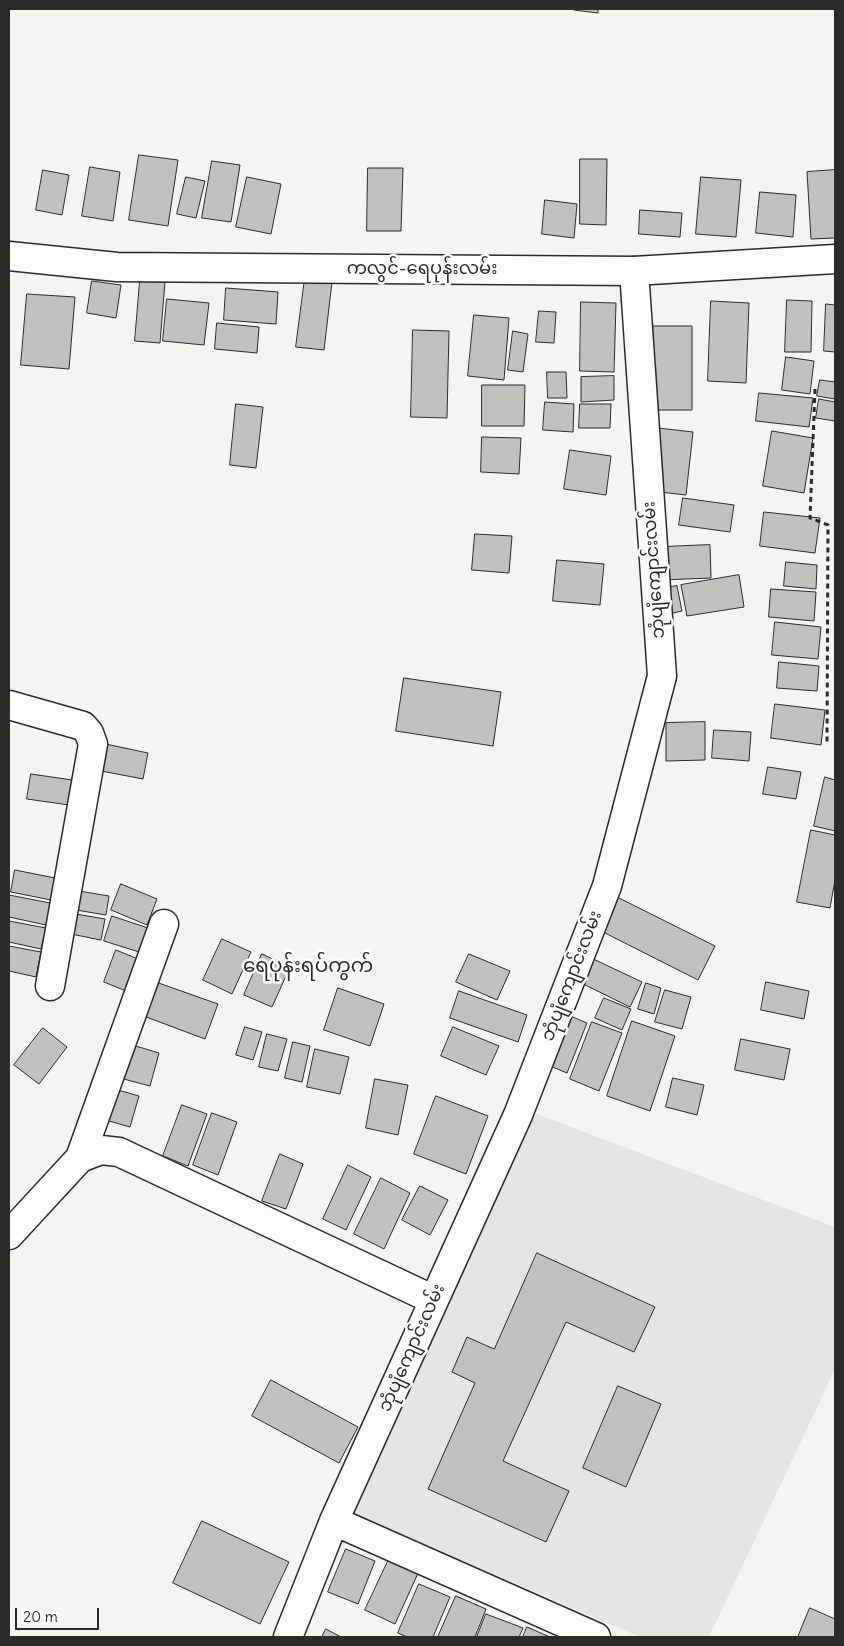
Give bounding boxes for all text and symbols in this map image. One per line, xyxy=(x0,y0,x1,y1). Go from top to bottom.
street label: ကလွင်-ရေပုန်းလမ်း xyxy=(347,258,497,280)
street label: ဘုံပျံကျောင်းလမ်း xyxy=(638,501,670,639)
street label: ဘုံပျံကျောင်းလမ်း xyxy=(537,908,607,1044)
district label: ရေပုန်းရပ်ကွက် xyxy=(243,954,373,978)
street label: ဘုံပျံကျောင်းလမ်း xyxy=(374,1281,450,1415)
scale bar xyxy=(18,1598,101,1630)
text: 20 m xyxy=(23,1607,58,1626)

